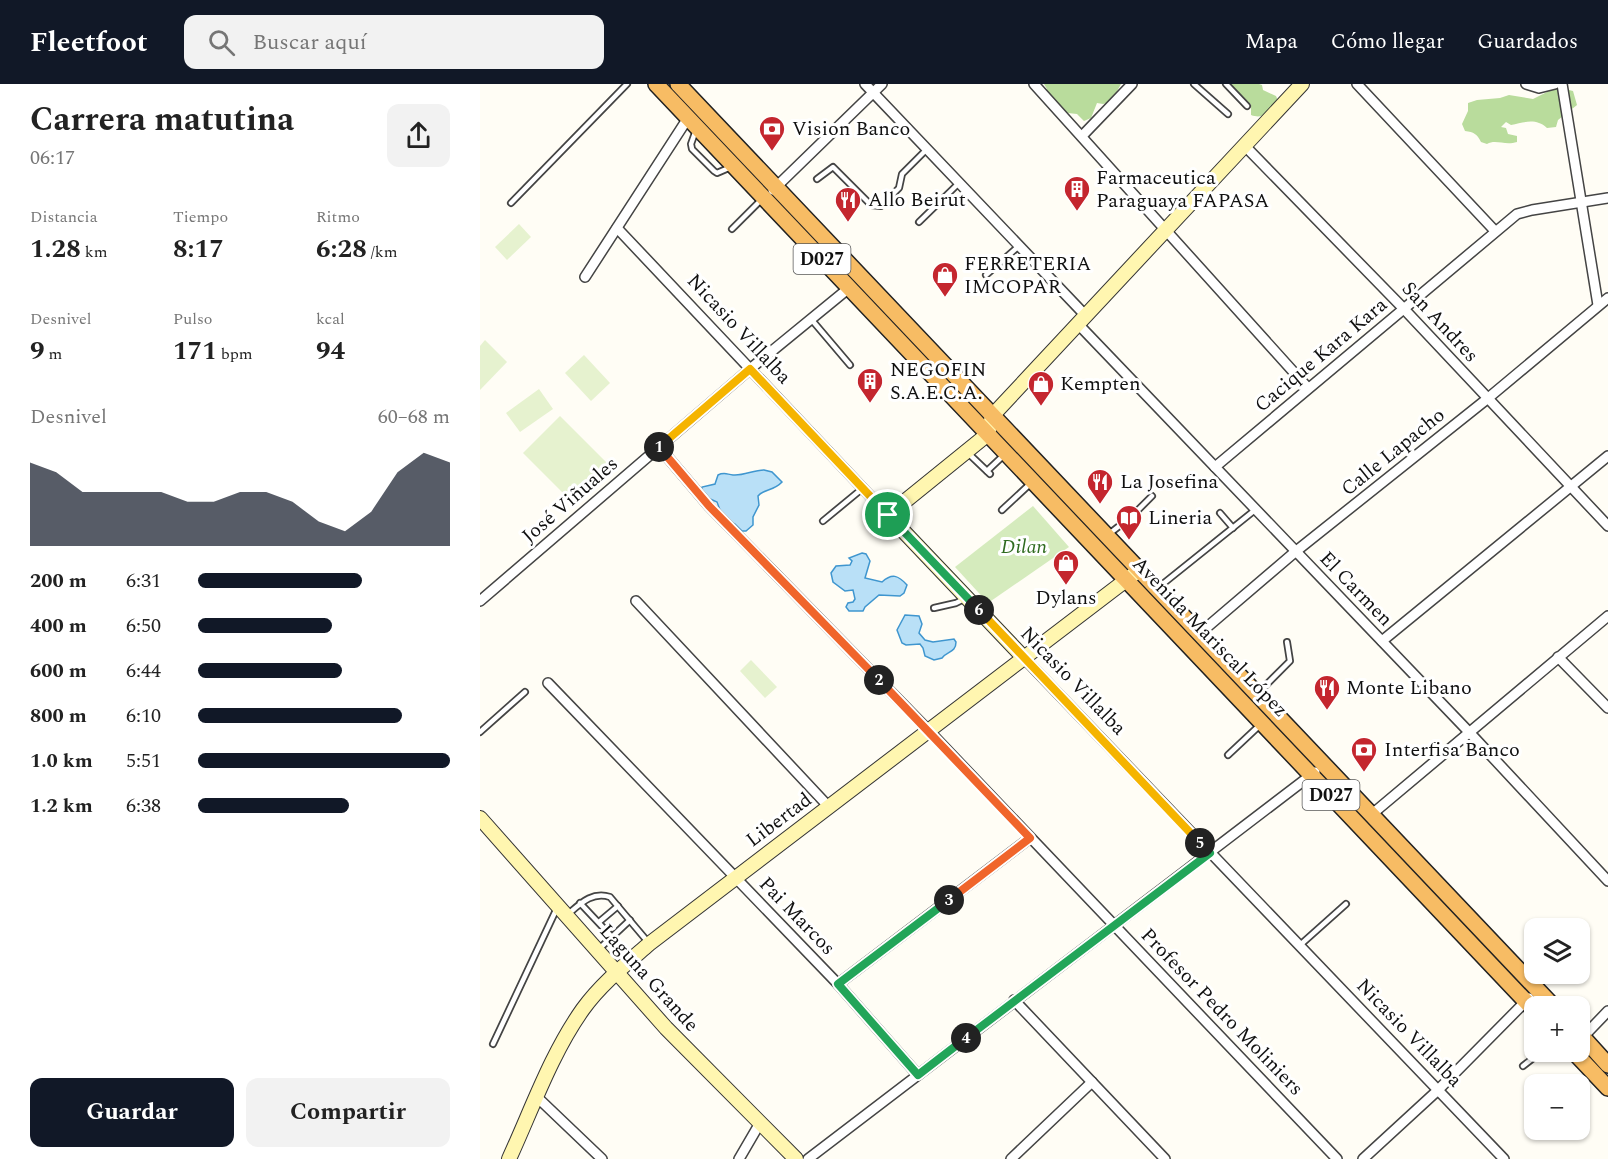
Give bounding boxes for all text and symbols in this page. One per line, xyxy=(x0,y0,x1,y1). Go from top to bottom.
search box xyxy=(184,15,604,69)
text: Fleetfoot xyxy=(30,21,148,64)
icon: search xyxy=(205,26,238,59)
text: Buscar aquí xyxy=(253,26,367,59)
text: Mapa xyxy=(1245,26,1298,58)
text: Cómo llegar xyxy=(1331,26,1444,58)
text: Guardados xyxy=(1477,26,1578,58)
text: Carrera matutina xyxy=(30,95,294,145)
button: share xyxy=(387,104,450,167)
bank icon: Vision Banco xyxy=(757,114,787,152)
place label: Vision Banco xyxy=(792,114,910,144)
text: 06:17 xyxy=(30,143,75,173)
place label: Farmaceutica Paraguaya FAPASA xyxy=(1096,163,1269,216)
building icon: Farmaceutica Paraguaya FAPASA xyxy=(1062,174,1092,212)
restaurant icon: Allo Beirut xyxy=(833,185,863,223)
place label: Allo Beirut xyxy=(868,185,966,215)
text: Distancia xyxy=(30,205,97,229)
text: Tiempo xyxy=(173,205,228,229)
text: Ritmo xyxy=(316,205,360,229)
text: 1.28 xyxy=(30,229,81,269)
text: 8:17 xyxy=(173,229,224,269)
text: 6:28 xyxy=(316,229,367,269)
text: km xyxy=(81,240,107,264)
text: /km xyxy=(367,240,397,264)
road number: D027 xyxy=(794,244,850,274)
place label: FERRETERIA IMCOPAR xyxy=(964,249,1091,302)
shop icon: FERRETERIA IMCOPAR xyxy=(930,260,960,298)
street label: Nicasio Villalba xyxy=(680,267,798,391)
street label: San Andres xyxy=(1394,275,1486,369)
street label: Cacique Kara Kara xyxy=(1248,290,1394,420)
text: Desnivel xyxy=(30,307,91,331)
text: Pulso xyxy=(173,307,212,331)
text: kcal xyxy=(316,307,345,331)
text: 9 xyxy=(30,331,45,371)
text: 171 xyxy=(173,331,217,371)
text: 94 xyxy=(316,331,345,371)
text: m xyxy=(45,342,62,366)
text: bpm xyxy=(217,342,253,366)
place label: NEGOFIN S.A.E.C.A. xyxy=(890,355,986,408)
building icon: NEGOFIN S.A.E.C.A. xyxy=(855,366,885,404)
shop icon: Kempten xyxy=(1026,369,1056,407)
place label: Kempten xyxy=(1060,369,1141,399)
street label: Calle Lapacho xyxy=(1334,401,1452,503)
text: Desnivel xyxy=(30,402,107,432)
text: 60–68 m xyxy=(378,402,450,432)
pin: 1 xyxy=(644,432,674,462)
text: 1 xyxy=(655,435,663,459)
street label: José Viñuales xyxy=(515,450,625,550)
restaurant icon: La Josefina xyxy=(1085,467,1115,505)
place label: La Josefina xyxy=(1120,467,1219,497)
pin xyxy=(862,489,913,540)
icon: arrive xyxy=(871,498,904,531)
library icon: Lineria xyxy=(1114,503,1144,541)
place label: Lineria xyxy=(1148,503,1212,533)
park label: Dilan xyxy=(1001,532,1048,562)
street label: El Carmen xyxy=(1312,545,1400,633)
shop icon: Dylans xyxy=(1051,548,1081,586)
street label: Avenida Mariscal López xyxy=(1125,550,1295,724)
text: 200 m xyxy=(30,566,87,596)
text: 6:31 xyxy=(126,566,161,596)
place label: Dylans xyxy=(1035,583,1097,613)
pin: 6 xyxy=(964,595,994,625)
text: 6 xyxy=(975,598,983,622)
text: 400 m xyxy=(30,611,87,641)
text: 6:50 xyxy=(126,611,161,641)
street label: Nicasio Villalba xyxy=(1013,620,1133,743)
text: 600 m xyxy=(30,656,87,686)
text: 6:44 xyxy=(126,656,161,686)
pin: 2 xyxy=(864,665,894,695)
text: 2 xyxy=(875,668,883,692)
restaurant icon: Monte Libano xyxy=(1312,673,1342,711)
place label: Monte Libano xyxy=(1346,673,1472,703)
text: 800 m xyxy=(30,701,87,731)
text: 6:10 xyxy=(126,701,161,731)
bank icon: Interfisa Banco xyxy=(1349,735,1379,773)
place label: Interfisa Banco xyxy=(1384,735,1520,765)
text: 1.0 km xyxy=(30,746,93,776)
text: 5:51 xyxy=(126,746,161,776)
road number: D027 xyxy=(1302,780,1360,810)
street label: Libertad xyxy=(740,785,818,855)
text: 1.2 km xyxy=(30,791,93,821)
text: 6:38 xyxy=(126,791,161,821)
pin: 5 xyxy=(1185,828,1215,858)
text: 5 xyxy=(1196,831,1204,855)
street label: Pai Marcos xyxy=(752,870,842,962)
pin: 3 xyxy=(934,885,964,915)
text: 3 xyxy=(945,888,953,912)
street label: Laguna Grande xyxy=(592,917,706,1039)
map controls xyxy=(1524,918,1590,1140)
button: layers xyxy=(1524,918,1590,984)
street label: Profesor Pedro Moliniers xyxy=(1134,921,1310,1103)
street label: Nicasio Villalba xyxy=(1349,972,1469,1095)
button: + xyxy=(1524,996,1590,1062)
pin: 4 xyxy=(951,1023,981,1053)
text: 4 xyxy=(962,1026,970,1050)
button: − xyxy=(1524,1074,1590,1140)
button: Guardar xyxy=(30,1078,234,1147)
button: Compartir xyxy=(246,1078,450,1147)

